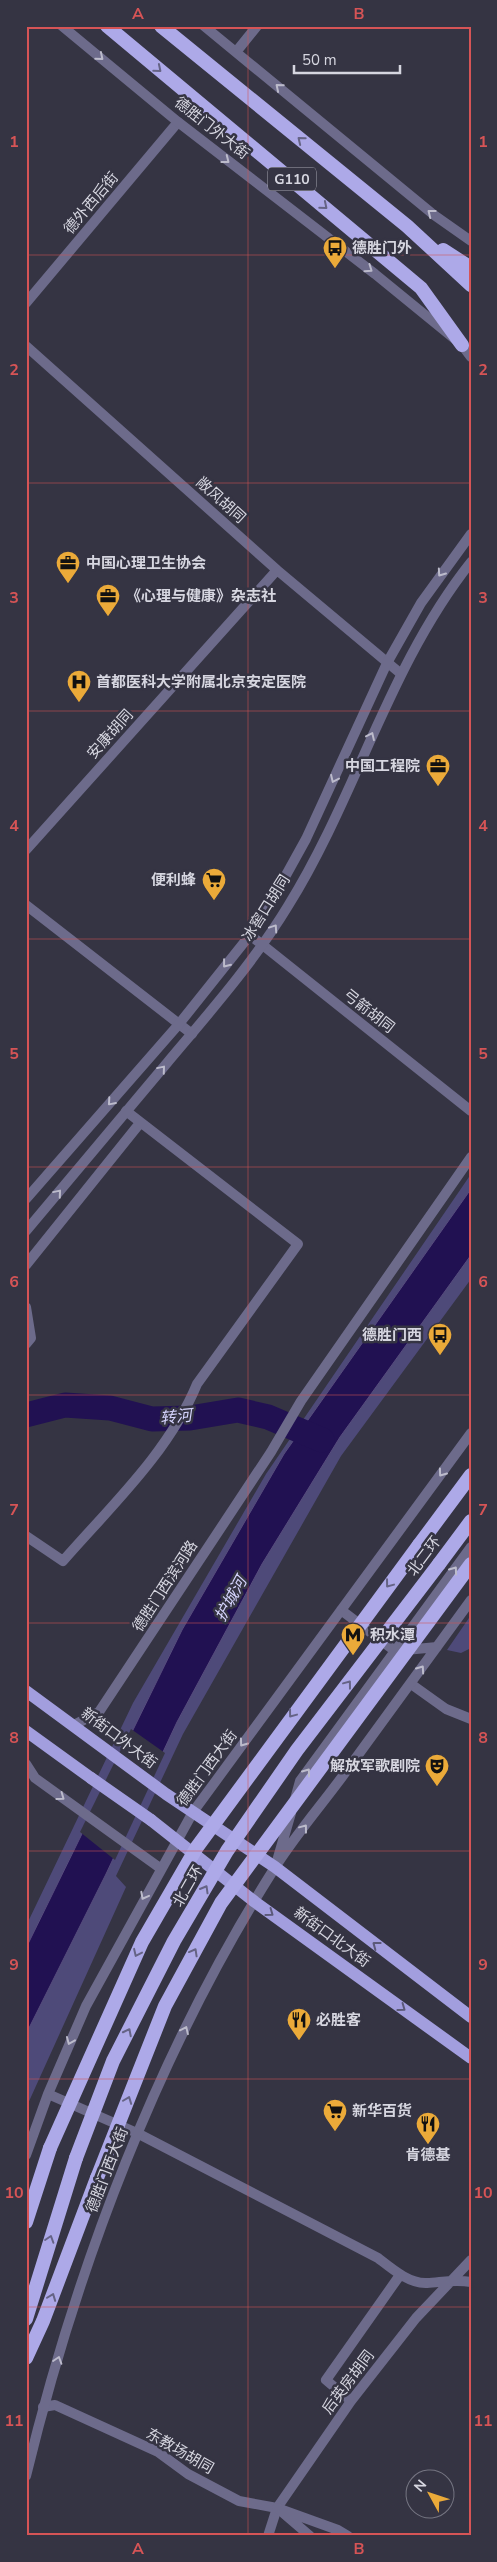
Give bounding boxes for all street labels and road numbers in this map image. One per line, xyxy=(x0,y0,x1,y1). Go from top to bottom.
street label: 德胜门外大街 xyxy=(170,92,254,164)
street label: 德外西后街 xyxy=(59,168,123,238)
road number: G110 xyxy=(268,168,316,190)
street label: 敞风胡同 xyxy=(192,472,250,528)
street label: 安康胡同 xyxy=(82,705,138,763)
street label: 冰窖口胡同 xyxy=(238,871,294,945)
street label: 弓箭胡同 xyxy=(339,985,399,1037)
street label: 北二环 xyxy=(402,1532,446,1580)
street label: 德胜门西滨河路 xyxy=(128,1537,202,1635)
street label: 新街口外大街 xyxy=(77,1703,161,1773)
street label: 德胜门西大街 xyxy=(172,1726,242,1810)
street label: 北二环 xyxy=(168,1862,208,1910)
street label: 新街口北大街 xyxy=(290,1902,374,1972)
street label: 德胜门西大街 xyxy=(82,2124,132,2216)
street label: 后英房胡同 xyxy=(317,2346,379,2418)
street label: 东教场胡同 xyxy=(143,2424,217,2478)

